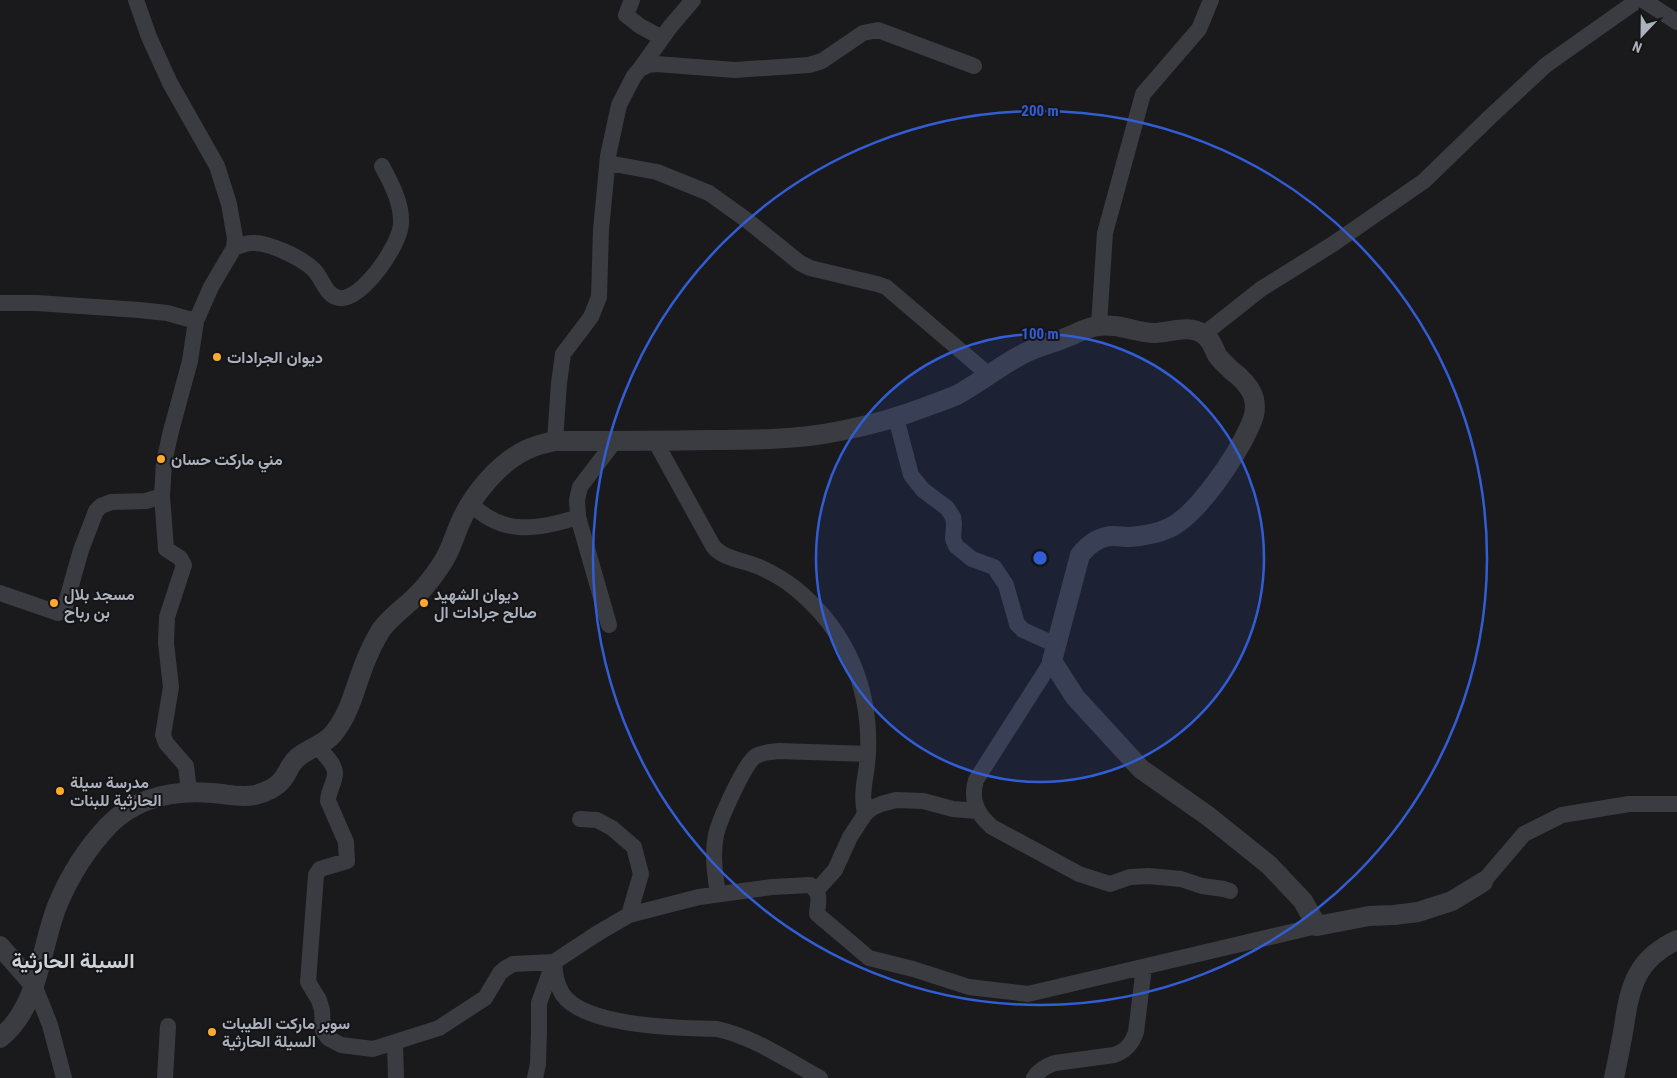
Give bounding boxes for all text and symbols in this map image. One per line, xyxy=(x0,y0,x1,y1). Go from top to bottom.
north arrow xyxy=(1617,10,1667,60)
text: N xyxy=(1630,38,1644,56)
text: 200 m xyxy=(1021,102,1059,120)
text: 100 m xyxy=(1021,325,1059,343)
place label: ديوان الجرادات xyxy=(227,348,323,368)
marker: ديوان الجرادات xyxy=(211,351,223,363)
place label: مني ماركت حسان xyxy=(171,450,283,473)
marker: مني ماركت حسان xyxy=(155,453,167,465)
centre of rings xyxy=(1031,549,1049,567)
place label: مسجد بلال بن رباح xyxy=(64,585,135,623)
place label: ديوان الشهيد صالح جرادات ال xyxy=(434,585,537,624)
marker: مسجد بلال بن رباح xyxy=(48,597,60,609)
marker: ديوان الشهيد صالح جرادات ال xyxy=(418,597,430,609)
place label: مدرسة سيلة الحارثية للبنات xyxy=(70,773,162,811)
marker: مدرسة سيلة الحارثية للبنات xyxy=(54,785,66,797)
district label: السيلة الحارثية xyxy=(11,949,135,974)
place label: سوبر ماركت الطيبات السيلة الحارثية xyxy=(222,1014,350,1052)
marker: سوبر ماركت الطيبات السيلة الحارثية xyxy=(206,1026,218,1038)

